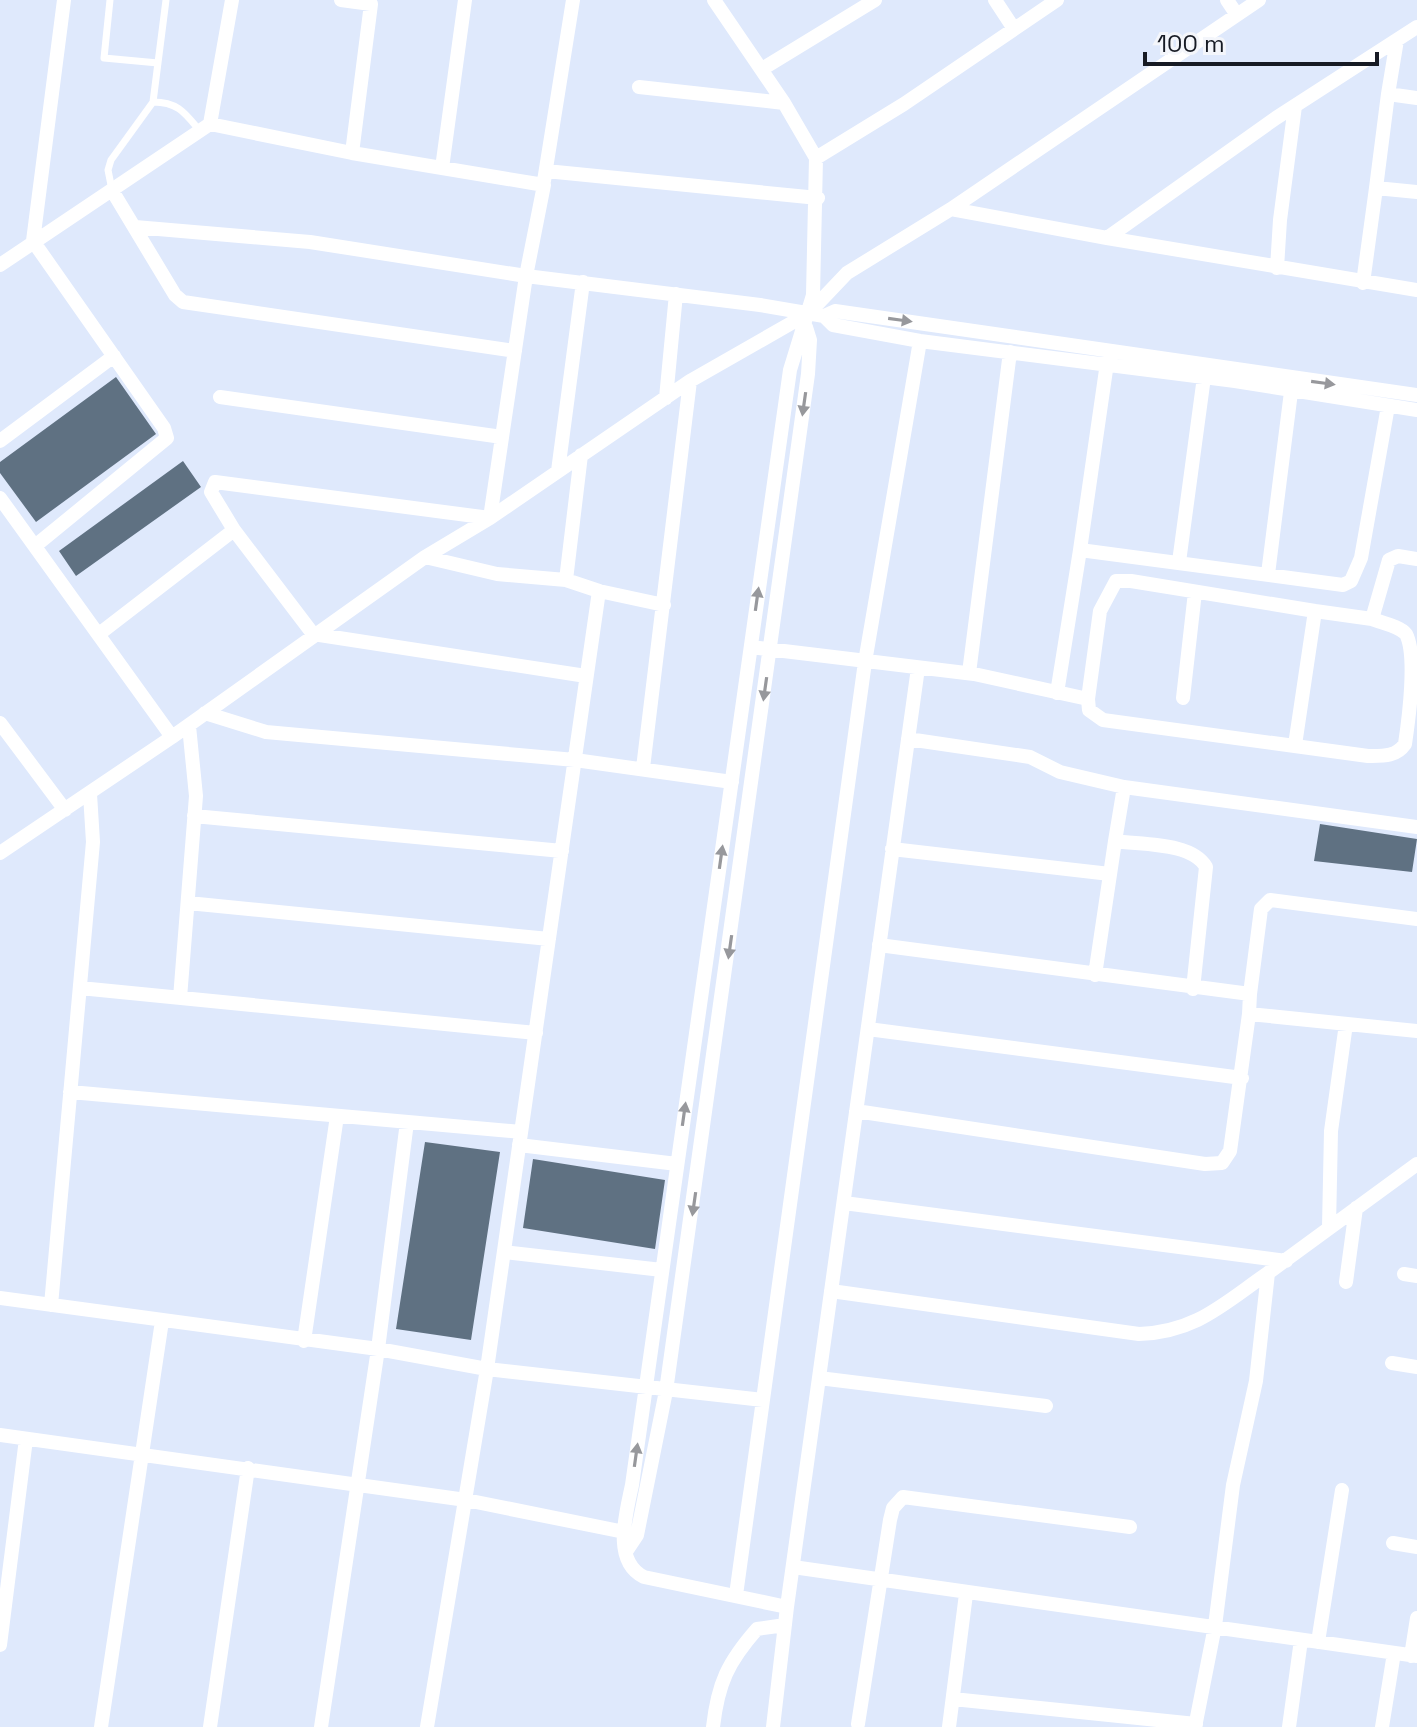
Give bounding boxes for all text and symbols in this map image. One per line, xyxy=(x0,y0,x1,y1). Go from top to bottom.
scale bar xyxy=(1145,16,1377,66)
text: 100 m xyxy=(1157,28,1225,59)
one-way arrow xyxy=(887,314,912,327)
one-way arrow xyxy=(1311,376,1336,389)
one-way arrow xyxy=(797,392,810,417)
one-way arrow xyxy=(751,586,764,611)
one-way arrow xyxy=(758,677,771,702)
one-way arrow xyxy=(715,844,728,869)
one-way arrow xyxy=(723,935,736,960)
one-way arrow xyxy=(678,1101,691,1126)
one-way arrow xyxy=(687,1192,700,1217)
one-way arrow xyxy=(630,1442,643,1467)

